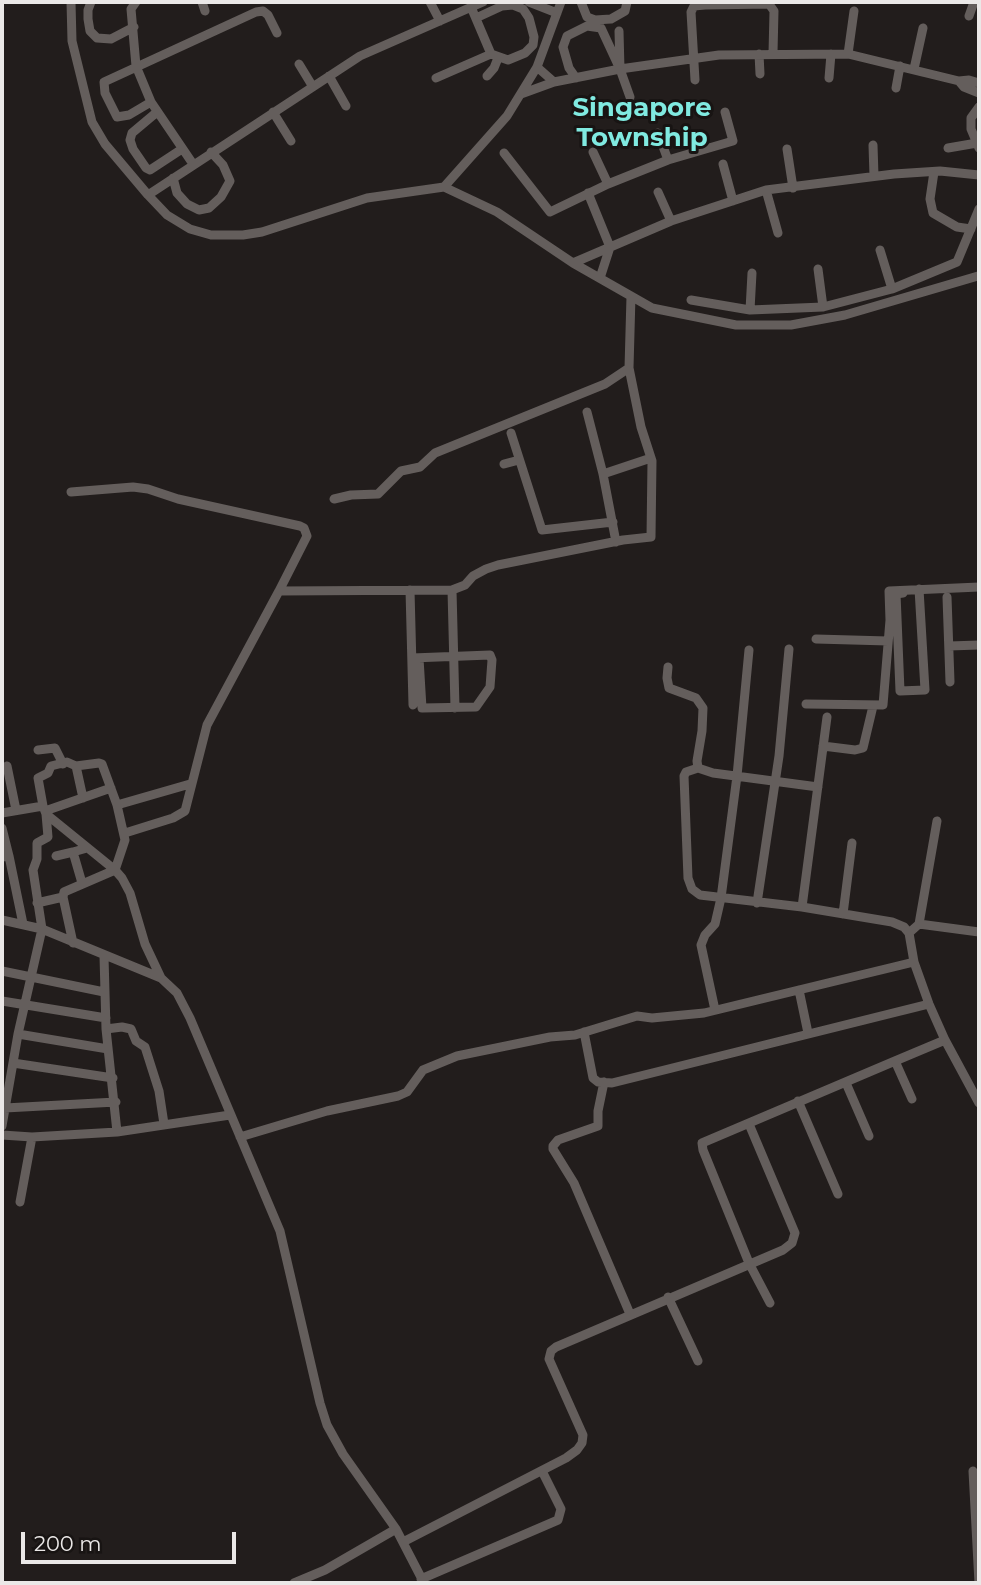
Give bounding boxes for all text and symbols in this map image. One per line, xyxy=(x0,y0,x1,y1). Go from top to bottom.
district label: Singapore Township xyxy=(572,92,712,154)
scale bar xyxy=(24,1518,240,1562)
text: 200 m xyxy=(34,1531,101,1556)

